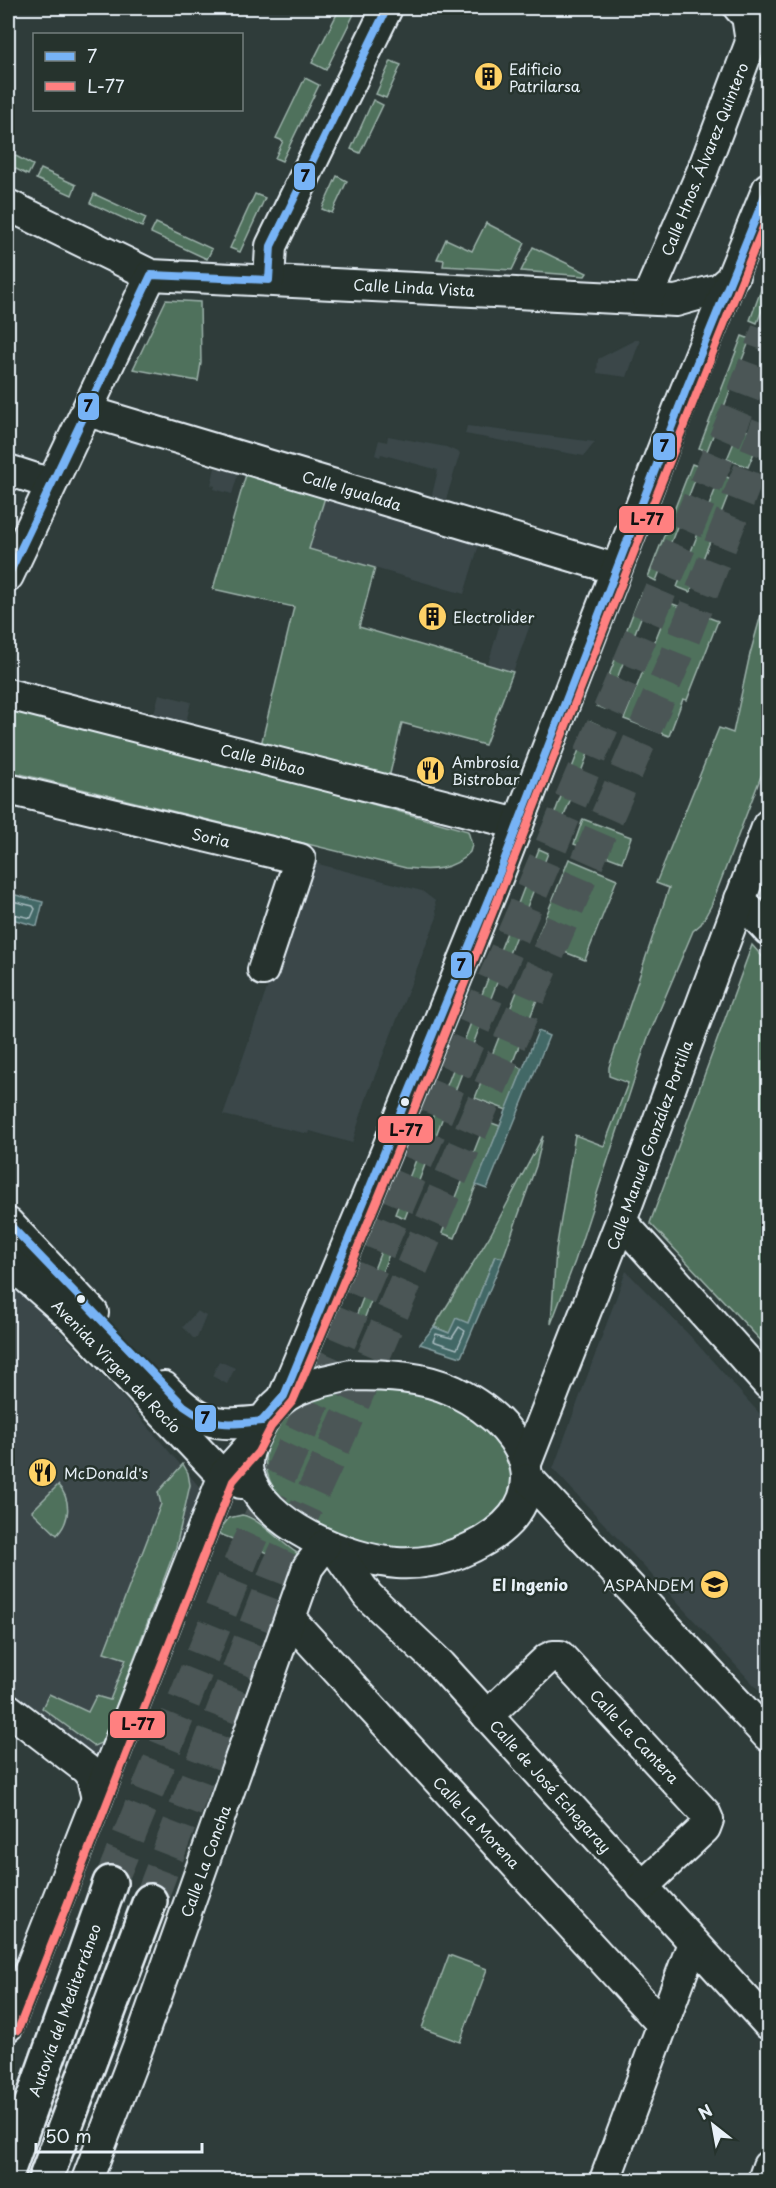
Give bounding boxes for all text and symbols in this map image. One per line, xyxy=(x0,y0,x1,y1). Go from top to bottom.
legend xyxy=(33,33,243,111)
text: 7 xyxy=(87,42,97,69)
place label: Edificio Patrilarsa xyxy=(509,57,581,97)
street label: Calle Hnos. Álvarez Quintero xyxy=(655,59,753,259)
building icon: Edificio Patrilarsa xyxy=(472,61,504,93)
text: L-77 xyxy=(87,72,125,99)
line badge: 7 xyxy=(293,162,316,191)
text: 7 xyxy=(300,163,310,187)
street label: Calle Linda Vista xyxy=(353,272,476,302)
line badge: 7 xyxy=(77,392,100,421)
text: 7 xyxy=(83,393,93,417)
line badge: 7 xyxy=(652,432,676,461)
text: 7 xyxy=(659,433,669,457)
street label: Calle Igualada xyxy=(300,464,405,516)
line badge: L-77 xyxy=(618,505,675,534)
text: L-77 xyxy=(630,506,664,530)
building icon: Electrolider xyxy=(416,600,448,632)
place label: Electrolider xyxy=(453,605,534,628)
street label: Calle Bilbao xyxy=(218,737,308,781)
place label: Ambrosía Bistrobar xyxy=(452,750,520,790)
restaurant icon: Ambrosía Bistrobar xyxy=(415,754,447,786)
street label: Soria xyxy=(190,821,233,853)
line badge: 7 xyxy=(450,951,473,979)
text: 7 xyxy=(456,952,466,976)
street label: Calle Manuel González Portilla xyxy=(600,1036,698,1253)
unlabelled marker xyxy=(399,1096,411,1108)
line badge: L-77 xyxy=(377,1115,434,1144)
text: L-77 xyxy=(389,1117,423,1141)
unlabelled marker xyxy=(75,1293,87,1305)
street label: Avenida Virgen del Rocío xyxy=(47,1294,187,1438)
line badge: 7 xyxy=(194,1404,217,1433)
text: 7 xyxy=(200,1405,210,1429)
restaurant icon: McDonald's xyxy=(27,1456,59,1488)
place label: McDonald's xyxy=(64,1461,148,1484)
school or university icon: ASPANDEM xyxy=(699,1568,731,1600)
district label: El Ingenio xyxy=(492,1572,568,1596)
place label: ASPANDEM xyxy=(604,1573,694,1596)
street label: Calle La Cantera xyxy=(585,1684,685,1789)
line badge: L-77 xyxy=(109,1710,166,1739)
text: L-77 xyxy=(121,1711,155,1735)
street label: Calle de José Echegaray xyxy=(485,1714,617,1858)
street label: Calle La Morena xyxy=(428,1771,526,1874)
street label: Calle La Concha xyxy=(174,1801,236,1920)
street label: Autovía del Mediterráneo xyxy=(22,1920,106,2100)
north arrow xyxy=(683,2095,743,2155)
text: N xyxy=(693,2098,716,2125)
scale bar xyxy=(36,2116,202,2154)
text: 50 m xyxy=(45,2122,92,2149)

